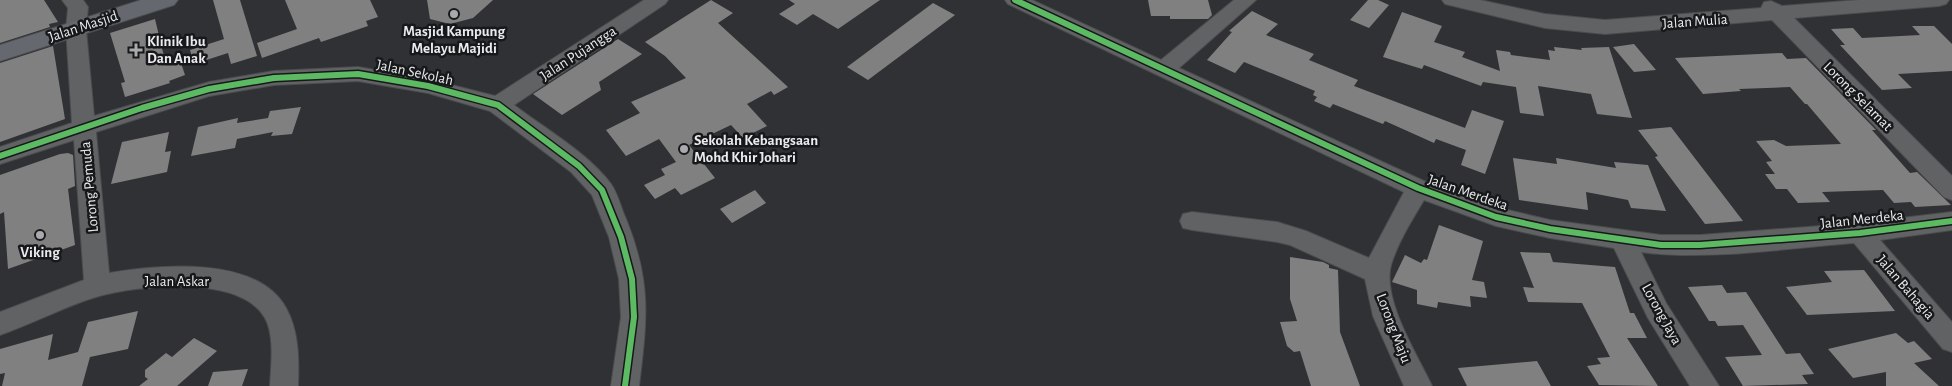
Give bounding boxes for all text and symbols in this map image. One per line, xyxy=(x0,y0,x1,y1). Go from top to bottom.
street label: Jalan Masjid xyxy=(47,8,120,45)
marker: Masjid Kampung Melayu Majidi xyxy=(448,8,460,20)
street label: Jalan Mulia xyxy=(1662,12,1728,31)
street label: Jalan Pujangga xyxy=(538,23,619,83)
place label: Masjid Kampung Melayu Majidi xyxy=(403,24,505,56)
place label: Klinik Ibu Dan Anak xyxy=(147,34,206,66)
marker: Klinik Ibu Dan Anak xyxy=(129,43,143,57)
street label: Jalan Sekolah xyxy=(375,57,455,88)
street label: Lorong Selamat xyxy=(1820,59,1895,134)
place label: Sekolah Kebangsaan Mohd Khir Johari xyxy=(694,133,818,165)
street label: Lorong Pemuda xyxy=(78,141,101,233)
marker: Sekolah Kebangsaan Mohd Khir Johari xyxy=(678,143,690,155)
street label: Jalan Merdeka xyxy=(1426,172,1510,213)
street label: Jalan Merdeka xyxy=(1820,208,1904,231)
marker: Viking xyxy=(34,229,46,241)
place label: Viking xyxy=(20,245,60,260)
street label: Jalan Bahagia xyxy=(1874,252,1937,322)
street label: Jalan Askar xyxy=(145,274,209,289)
street label: Lorong Jaya xyxy=(1639,281,1684,347)
street label: Lorong Maju xyxy=(1373,291,1414,365)

